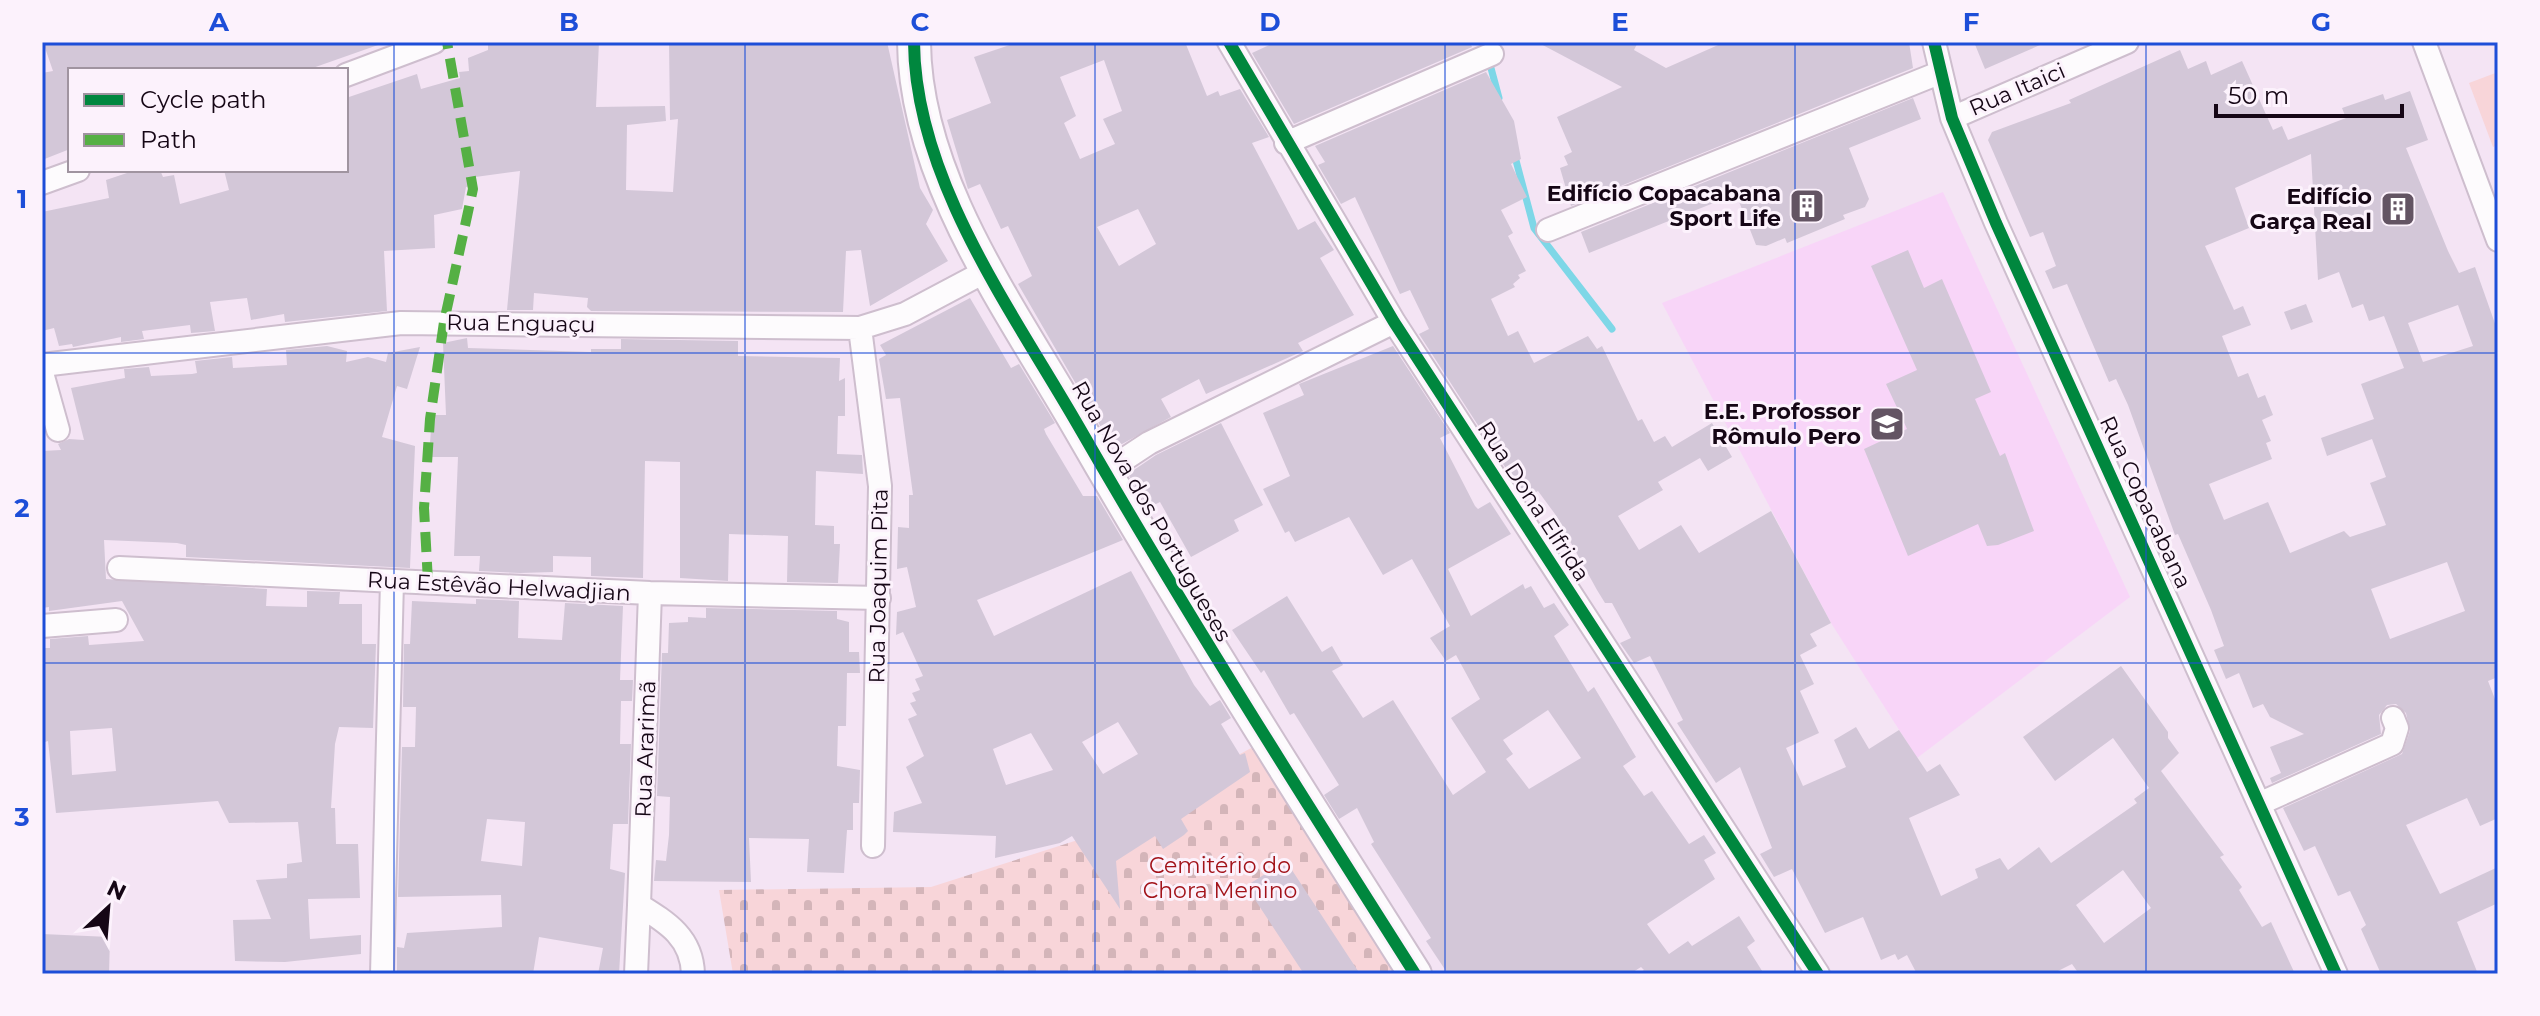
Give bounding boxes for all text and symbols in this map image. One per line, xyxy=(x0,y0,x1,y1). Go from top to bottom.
text: A xyxy=(208,6,230,38)
text: B xyxy=(559,6,579,38)
text: C xyxy=(911,6,930,38)
text: D xyxy=(1259,6,1281,38)
text: E xyxy=(1611,6,1629,38)
text: F xyxy=(1963,6,1979,38)
text: G xyxy=(2311,6,2331,38)
street label: Rua Itaici xyxy=(1965,57,2069,122)
legend xyxy=(68,68,348,172)
scale bar xyxy=(2216,68,2402,118)
text: 50 m xyxy=(2228,81,2289,110)
text: Cycle path xyxy=(140,85,267,114)
text: Path xyxy=(140,125,197,154)
place label: Edifício Copacabana Sport Life xyxy=(1547,180,1781,232)
text: 1 xyxy=(17,183,27,215)
place label: Edifício Garça Real xyxy=(2249,183,2372,235)
building icon: Edifício Copacabana Sport Life xyxy=(1788,187,1826,225)
building icon: Edifício Garça Real xyxy=(2379,190,2417,228)
street label: Rua Enguaçu xyxy=(446,309,596,338)
street label: Rua Nova dos Portugueses xyxy=(1066,376,1237,647)
place label: E.E. Profossor Rômulo Pero xyxy=(1704,398,1861,450)
school or university icon: E.E. Profossor Rômulo Pero xyxy=(1868,405,1906,443)
street label: Rua Copacabana xyxy=(2094,412,2197,593)
street label: Rua Dona Elfrida xyxy=(1472,416,1595,586)
street label: Rua Joaquim Pita xyxy=(863,488,894,684)
text: 2 xyxy=(14,492,30,524)
street label: Rua Estêvão Helwadjian xyxy=(366,566,632,607)
street label: Rua Ararimã xyxy=(630,680,661,818)
text: 3 xyxy=(13,801,30,833)
park label: Cemitério do Chora Menino xyxy=(1143,852,1297,904)
north arrow xyxy=(68,868,148,948)
text: N xyxy=(103,874,130,907)

